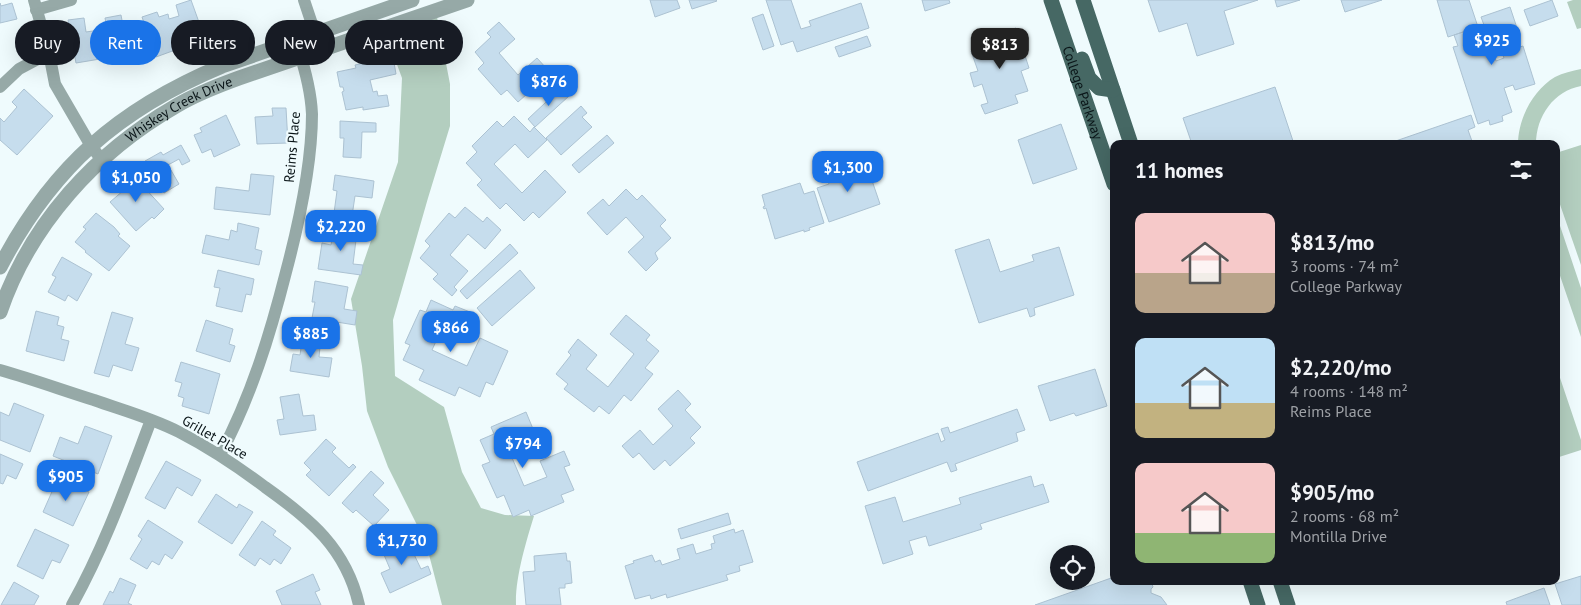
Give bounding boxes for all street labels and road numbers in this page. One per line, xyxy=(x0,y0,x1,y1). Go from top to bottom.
street label: College Parkway xyxy=(1058,43,1107,143)
street label: Whiskey Creek Drive xyxy=(122,72,235,146)
street label: Reims Place xyxy=(280,111,304,183)
street label: Grillet Place xyxy=(179,411,251,463)

